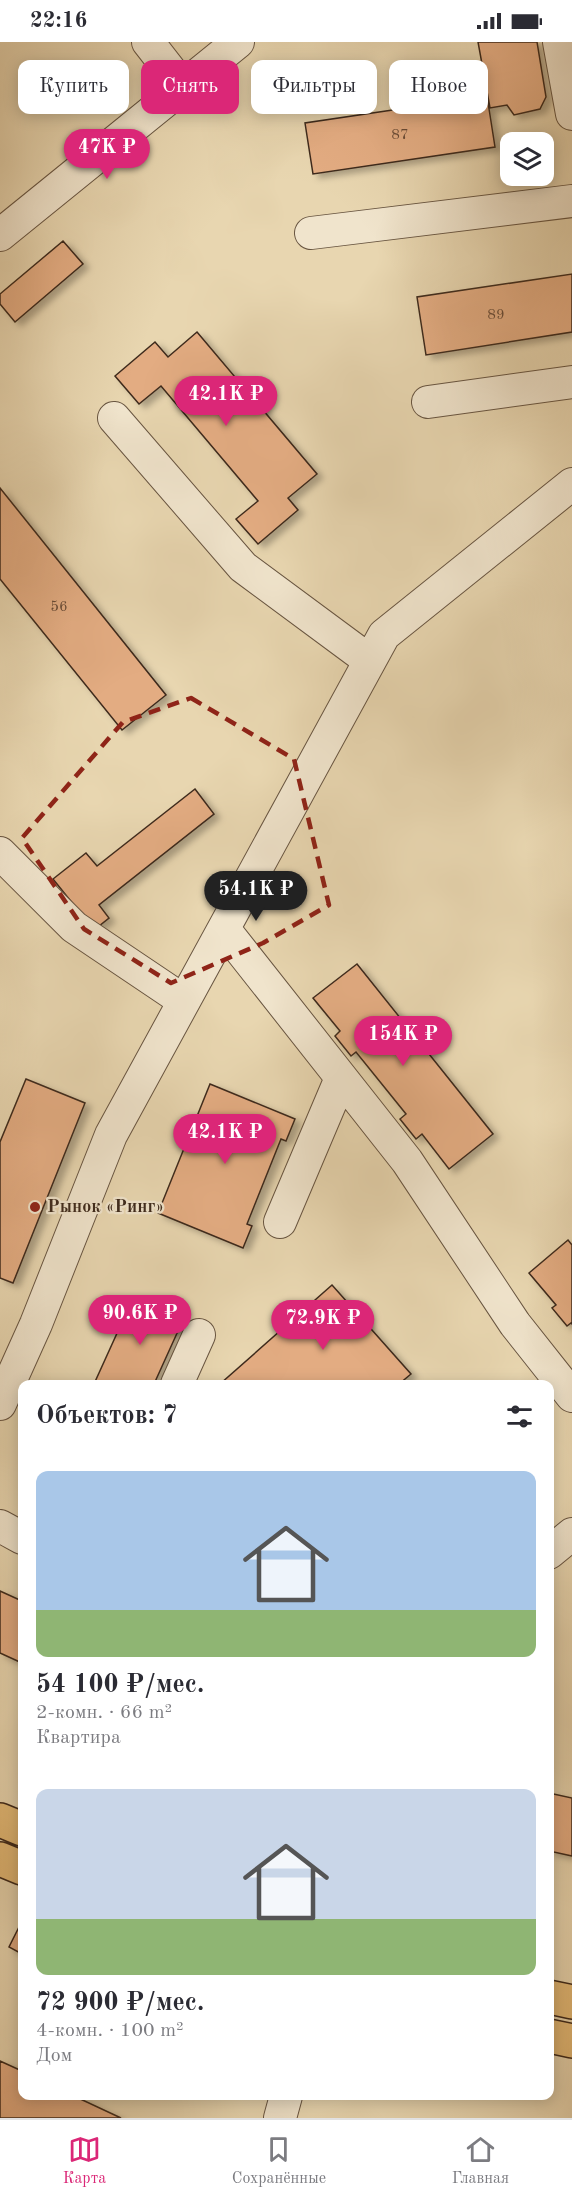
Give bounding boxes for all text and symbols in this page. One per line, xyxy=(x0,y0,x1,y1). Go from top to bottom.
text: 22:16 xyxy=(30,10,87,32)
chip: Купить xyxy=(18,60,129,114)
chip: Снять xyxy=(141,60,239,114)
chip: Фильтры xyxy=(251,60,377,114)
chip: Новое xyxy=(389,60,488,114)
house number: 87 xyxy=(391,128,409,143)
pin: 47K ₽ xyxy=(65,129,149,180)
map controls xyxy=(500,132,554,186)
button: layers xyxy=(500,132,554,186)
text: 47K ₽ xyxy=(78,138,136,158)
house number: 89 xyxy=(487,308,505,323)
pin: 42.1K ₽ xyxy=(171,376,281,427)
text: 42.1K ₽ xyxy=(188,385,264,405)
house number: 56 xyxy=(50,600,68,615)
pin: 54.1K ₽ xyxy=(201,871,311,922)
text: 54.1K ₽ xyxy=(218,880,294,900)
pin: 154K ₽ xyxy=(354,1016,452,1067)
text: 154K ₽ xyxy=(368,1025,438,1045)
pin: 42.1K ₽ xyxy=(170,1114,280,1165)
text: 42.1K ₽ xyxy=(187,1123,263,1143)
place label: Рынок «Ринг» xyxy=(47,1198,164,1216)
marker: Рынок «Ринг» xyxy=(28,1200,42,1214)
pin: 90.6K ₽ xyxy=(85,1295,195,1346)
pin: 72.9K ₽ xyxy=(268,1300,378,1351)
text: 90.6K ₽ xyxy=(102,1304,178,1324)
text: 72.9K ₽ xyxy=(285,1309,361,1329)
icon: filters xyxy=(503,1400,536,1433)
text: Объектов: 7 xyxy=(36,1403,177,1429)
icon: home xyxy=(232,1510,340,1618)
text: 54 100 ₽/мес. xyxy=(36,1672,204,1698)
text: 2-комн. · 66 m² xyxy=(36,1703,172,1723)
text: Квартира xyxy=(36,1728,121,1748)
icon: home xyxy=(232,1828,340,1936)
text: 72 900 ₽/мес. xyxy=(36,1990,204,2016)
text: 4-комн. · 100 m² xyxy=(36,2021,184,2041)
text: Дом xyxy=(36,2046,72,2066)
tab: Карта xyxy=(63,2133,106,2189)
tab: Сохранённые xyxy=(232,2133,326,2189)
tab: Главная xyxy=(452,2133,509,2189)

